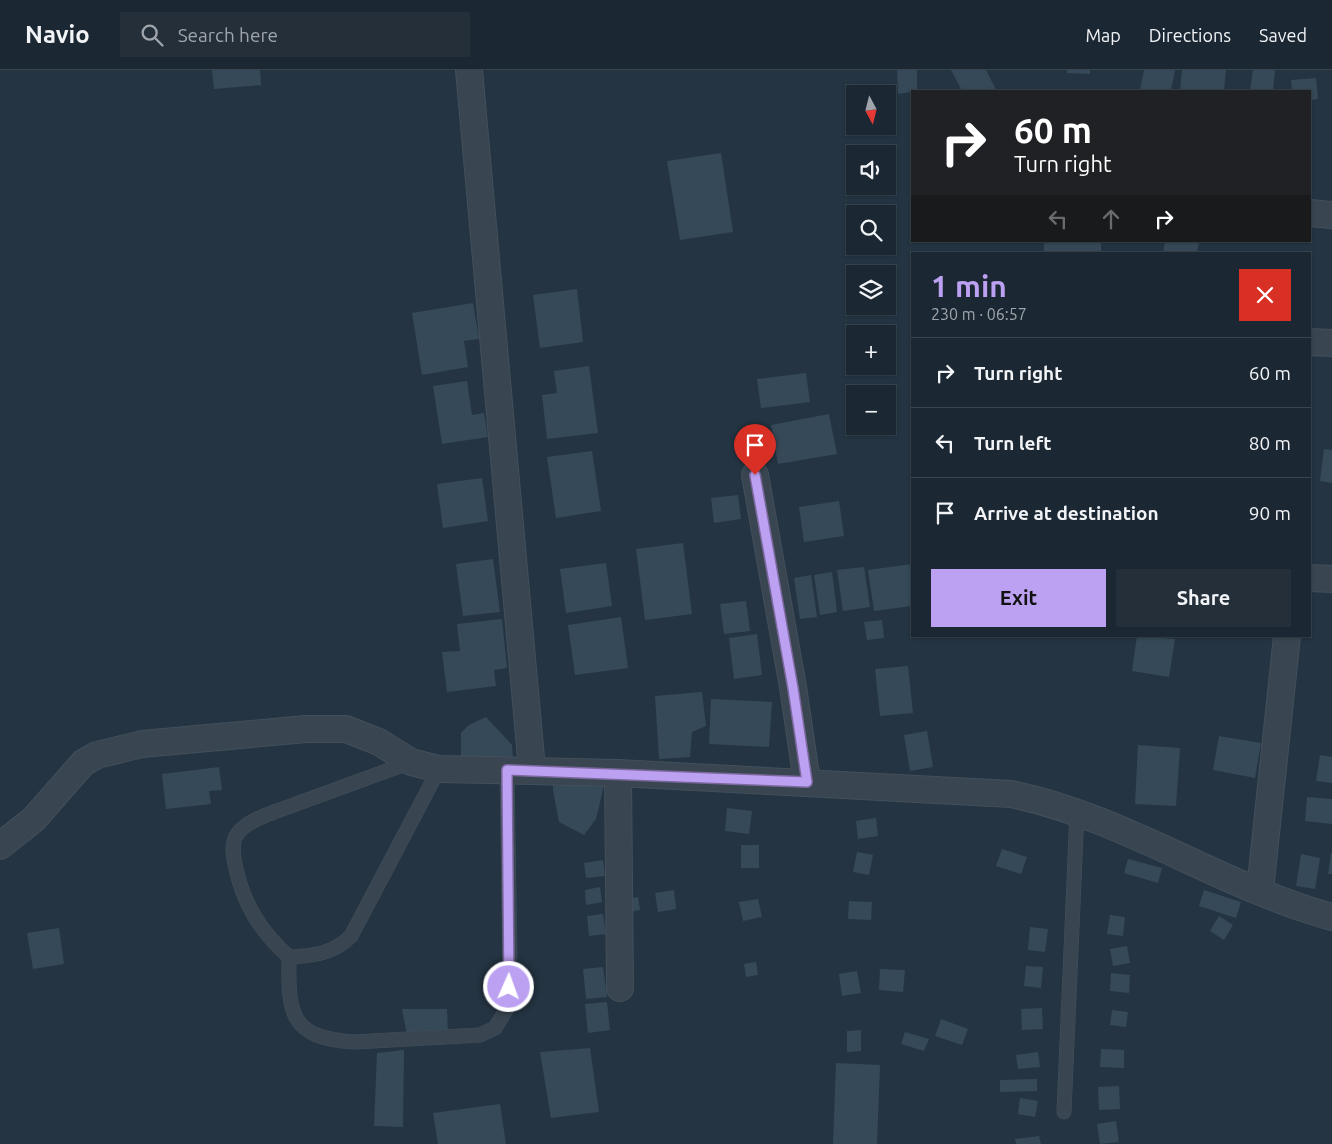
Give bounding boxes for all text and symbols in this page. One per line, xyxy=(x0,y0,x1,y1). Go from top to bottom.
search box xyxy=(120,12,470,57)
text: Navio xyxy=(25,21,90,48)
icon: search xyxy=(138,21,166,49)
text: Search here xyxy=(178,24,278,46)
text: Map xyxy=(1085,25,1121,45)
text: Directions xyxy=(1149,25,1231,45)
text: Saved xyxy=(1259,25,1307,45)
north arrow xyxy=(846,85,896,135)
map controls xyxy=(846,85,896,435)
icon: right xyxy=(931,110,996,175)
text: 60 m xyxy=(1014,110,1092,150)
button: sound xyxy=(846,145,896,195)
text: Turn right xyxy=(1014,151,1112,176)
button: search xyxy=(846,205,896,255)
icon: left xyxy=(1044,205,1072,233)
icon: ahead xyxy=(1097,205,1125,233)
icon: right xyxy=(1150,205,1178,233)
button: layers xyxy=(846,265,896,315)
text: 1 min xyxy=(931,269,1007,303)
button: close xyxy=(1239,269,1291,321)
text: 230 m · 06:57 xyxy=(931,305,1027,323)
button: + xyxy=(846,325,896,375)
icon: right xyxy=(931,359,959,387)
text: Turn right xyxy=(974,362,1062,384)
text: 60 m xyxy=(1249,362,1291,384)
button: − xyxy=(846,385,896,435)
pin xyxy=(734,424,776,475)
icon: left xyxy=(931,429,959,457)
icon: arrive xyxy=(741,431,769,459)
text: Turn left xyxy=(974,432,1052,454)
text: 80 m xyxy=(1249,432,1291,454)
icon: arrive xyxy=(931,499,959,527)
text: Arrive at destination xyxy=(974,502,1159,524)
text: 90 m xyxy=(1249,502,1291,524)
button: Exit xyxy=(931,569,1106,627)
button: Share xyxy=(1116,569,1291,627)
position arrow xyxy=(482,960,534,1012)

